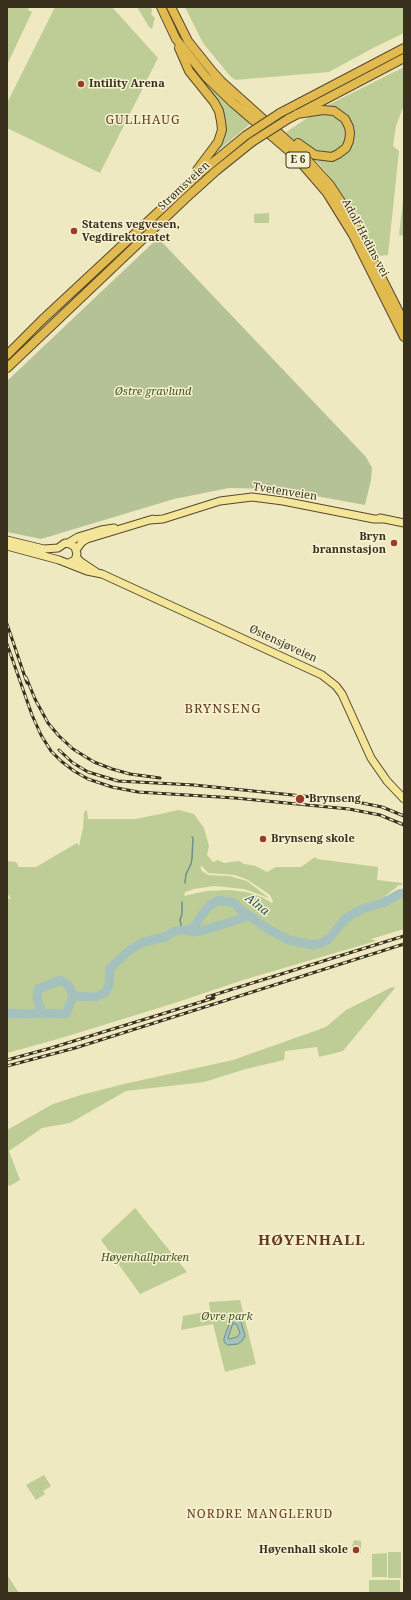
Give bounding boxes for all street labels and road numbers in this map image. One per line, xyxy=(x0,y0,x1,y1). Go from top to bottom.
road number: E 6 xyxy=(286,152,310,168)
street label: Strømsveien xyxy=(156,159,212,213)
street label: Adolf Hedins vei xyxy=(339,197,391,279)
street label: Tvetenveien xyxy=(252,480,318,504)
street label: Østensjøveien xyxy=(247,623,319,665)

